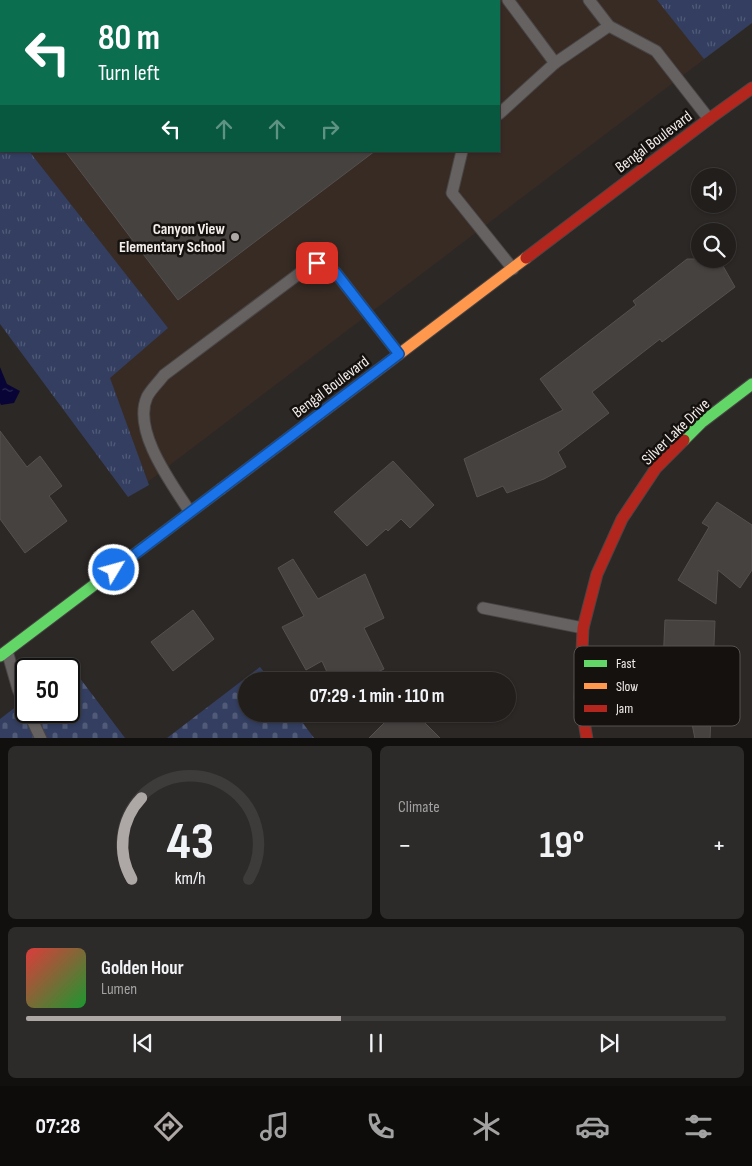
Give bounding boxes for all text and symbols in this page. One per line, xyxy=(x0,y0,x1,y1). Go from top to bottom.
text: 80 m xyxy=(98,17,160,60)
icon: left xyxy=(15,20,80,85)
text: Turn left xyxy=(98,60,160,87)
street label: Bengal Boulevard xyxy=(612,107,696,177)
icon: left xyxy=(157,115,185,143)
icon: ahead xyxy=(210,115,238,143)
icon: ahead xyxy=(263,115,291,143)
icon: right xyxy=(316,115,344,143)
map controls xyxy=(691,168,736,268)
button: sound xyxy=(691,168,736,213)
place label: Canyon View Elementary School xyxy=(119,220,225,257)
button: search xyxy=(691,223,736,268)
marker: Canyon View Elementary School xyxy=(229,231,241,243)
pin xyxy=(296,242,338,284)
icon: arrive xyxy=(303,249,331,277)
street label: Bengal Boulevard xyxy=(289,352,373,422)
street label: Silver Lake Drive xyxy=(638,395,714,469)
position arrow xyxy=(87,543,139,595)
legend xyxy=(574,646,740,726)
text: Fast xyxy=(616,655,636,672)
speed limit sign: 50 xyxy=(15,658,80,723)
text: Slow xyxy=(616,678,638,695)
text: 07:29 · 1 min · 110 m xyxy=(310,685,444,708)
text: Jam xyxy=(615,700,633,717)
text: Climate xyxy=(398,798,440,817)
text: 43 xyxy=(166,811,214,874)
text: 19° xyxy=(540,823,584,868)
text: − xyxy=(398,829,412,862)
text: + xyxy=(712,829,726,862)
text: km/h xyxy=(175,868,205,889)
text: Golden Hour xyxy=(101,957,184,980)
text: Lumen xyxy=(101,980,137,999)
icon: previous xyxy=(129,1029,157,1057)
icon: pause xyxy=(362,1029,390,1057)
icon: next xyxy=(595,1029,623,1057)
icon: directions xyxy=(151,1109,186,1144)
icon: music xyxy=(257,1109,292,1144)
icon: phone xyxy=(363,1109,398,1144)
icon: climate xyxy=(469,1109,504,1144)
icon: car xyxy=(575,1109,610,1144)
icon: filters xyxy=(681,1109,716,1144)
text: 07:28 xyxy=(36,1113,80,1140)

